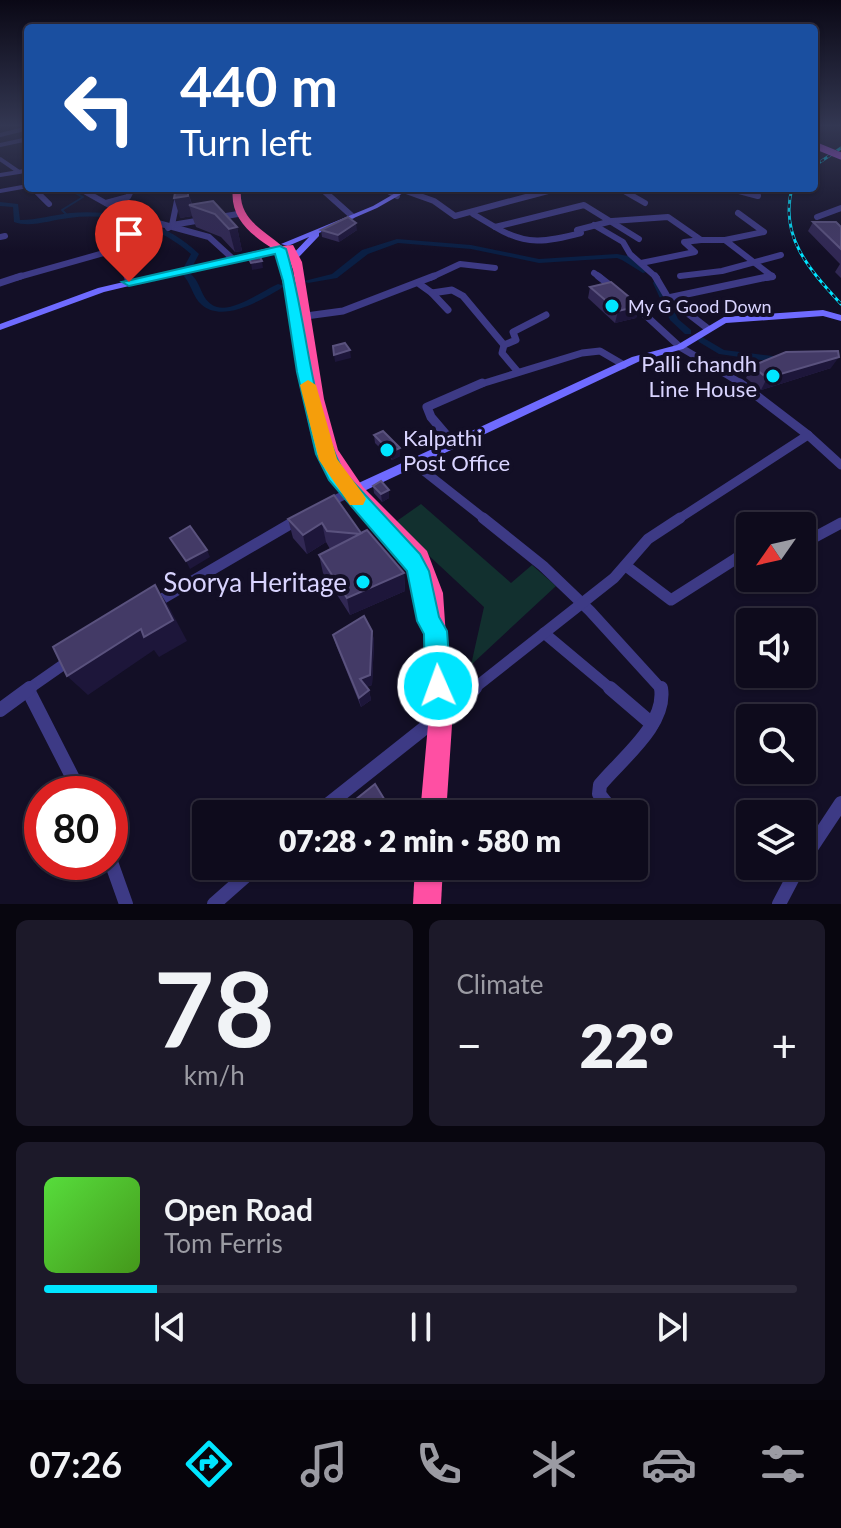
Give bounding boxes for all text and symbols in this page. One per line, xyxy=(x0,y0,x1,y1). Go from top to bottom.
text: 440 m xyxy=(180,52,338,119)
icon: left xyxy=(48,56,152,160)
text: Turn left xyxy=(180,120,312,164)
pin xyxy=(95,200,163,282)
icon: arrive xyxy=(107,212,151,256)
place label: My G Good Down xyxy=(628,295,772,317)
marker: My G Good Down xyxy=(603,297,621,315)
place label: Palli chandh Line House xyxy=(641,350,757,402)
marker: Palli chandh Line House xyxy=(764,367,782,385)
place label: Kalpathi Post Office xyxy=(403,424,510,476)
marker: Kalpathi Post Office xyxy=(378,441,396,459)
north arrow xyxy=(736,512,816,592)
map controls xyxy=(736,512,816,880)
place label: Soorya Heritage xyxy=(163,566,347,598)
marker: Soorya Heritage xyxy=(354,573,372,591)
button: sound xyxy=(736,608,816,688)
position arrow xyxy=(396,644,480,728)
button: search xyxy=(736,704,816,784)
speed limit sign: 80 xyxy=(24,776,128,880)
button: layers xyxy=(736,800,816,880)
text: 07:28 · 2 min · 580 m xyxy=(279,822,561,858)
text: 78 xyxy=(154,944,275,1069)
text: Climate xyxy=(457,968,543,1000)
text: 22° xyxy=(579,1009,674,1081)
text: − xyxy=(457,1019,482,1071)
text: + xyxy=(771,1019,797,1071)
text: km/h xyxy=(184,1059,245,1091)
text: Open Road xyxy=(164,1191,313,1227)
text: Tom Ferris xyxy=(164,1227,283,1259)
icon: previous xyxy=(148,1305,192,1349)
icon: pause xyxy=(399,1305,443,1349)
icon: next xyxy=(650,1305,694,1349)
icon: directions xyxy=(181,1436,237,1492)
icon: music xyxy=(296,1436,352,1492)
icon: phone xyxy=(411,1436,467,1492)
icon: climate xyxy=(526,1436,582,1492)
icon: car xyxy=(641,1436,697,1492)
icon: filters xyxy=(755,1436,811,1492)
text: 07:26 xyxy=(29,1442,122,1486)

